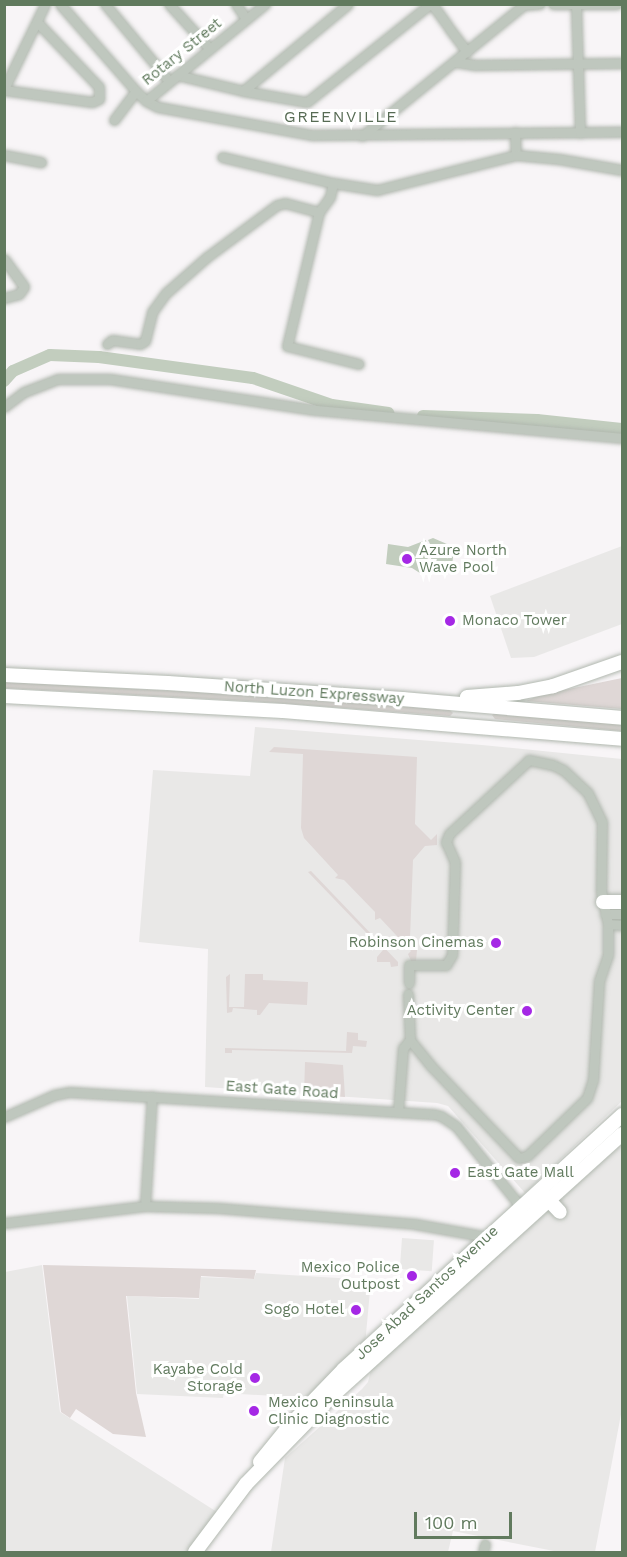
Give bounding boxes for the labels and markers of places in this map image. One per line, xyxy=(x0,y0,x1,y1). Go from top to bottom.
place label: Azure North Wave Pool xyxy=(419,541,507,576)
marker: Azure North Wave Pool xyxy=(400,552,414,566)
place label: Monaco Tower xyxy=(462,612,567,630)
marker: Monaco Tower xyxy=(443,614,457,628)
place label: Robinson Cinemas xyxy=(348,934,484,952)
marker: Robinson Cinemas xyxy=(489,936,503,950)
place label: Activity Center xyxy=(406,1002,515,1020)
marker: Activity Center xyxy=(520,1004,534,1018)
place label: East Gate Mall xyxy=(467,1164,574,1182)
marker: East Gate Mall xyxy=(448,1166,462,1180)
place label: Mexico Police Outpost xyxy=(301,1258,400,1293)
marker: Mexico Police Outpost xyxy=(405,1269,419,1283)
place label: Sogo Hotel xyxy=(264,1301,344,1319)
marker: Sogo Hotel xyxy=(349,1303,363,1317)
place label: Kayabe Cold Storage xyxy=(153,1360,243,1395)
marker: Kayabe Cold Storage xyxy=(248,1371,262,1385)
place label: Mexico Peninsula Clinic Diagnostic xyxy=(268,1393,394,1428)
marker: Mexico Peninsula Clinic Diagnostic xyxy=(245,1402,263,1420)

